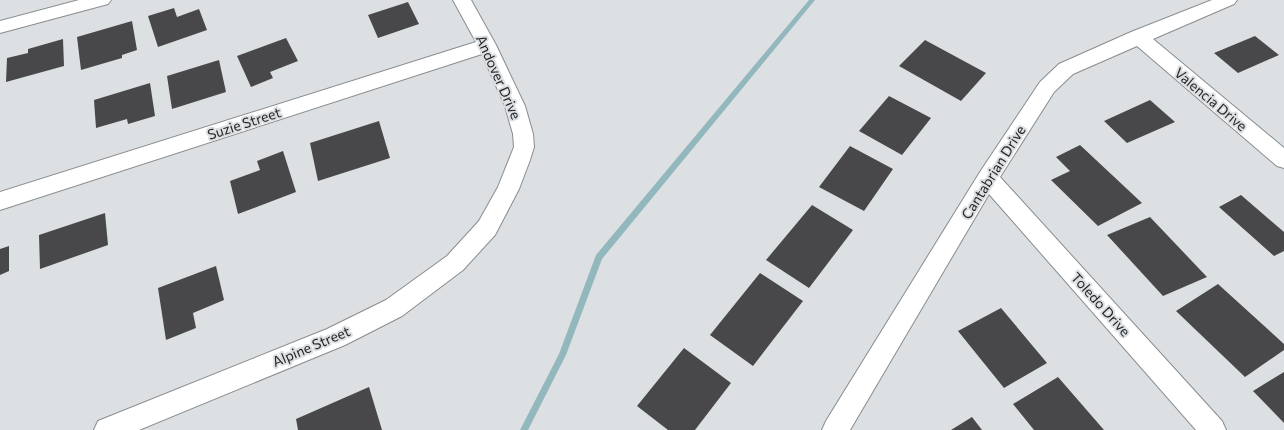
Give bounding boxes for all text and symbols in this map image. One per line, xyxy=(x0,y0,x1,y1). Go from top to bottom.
street label: Andover Drive xyxy=(473,32,525,122)
street label: Valencia Drive xyxy=(1171,64,1251,134)
street label: Suzie Street xyxy=(205,103,283,143)
street label: Cantabrian Drive xyxy=(957,122,1029,222)
street label: Toledo Drive xyxy=(1068,269,1134,339)
street label: Alpine Street xyxy=(270,322,353,370)

